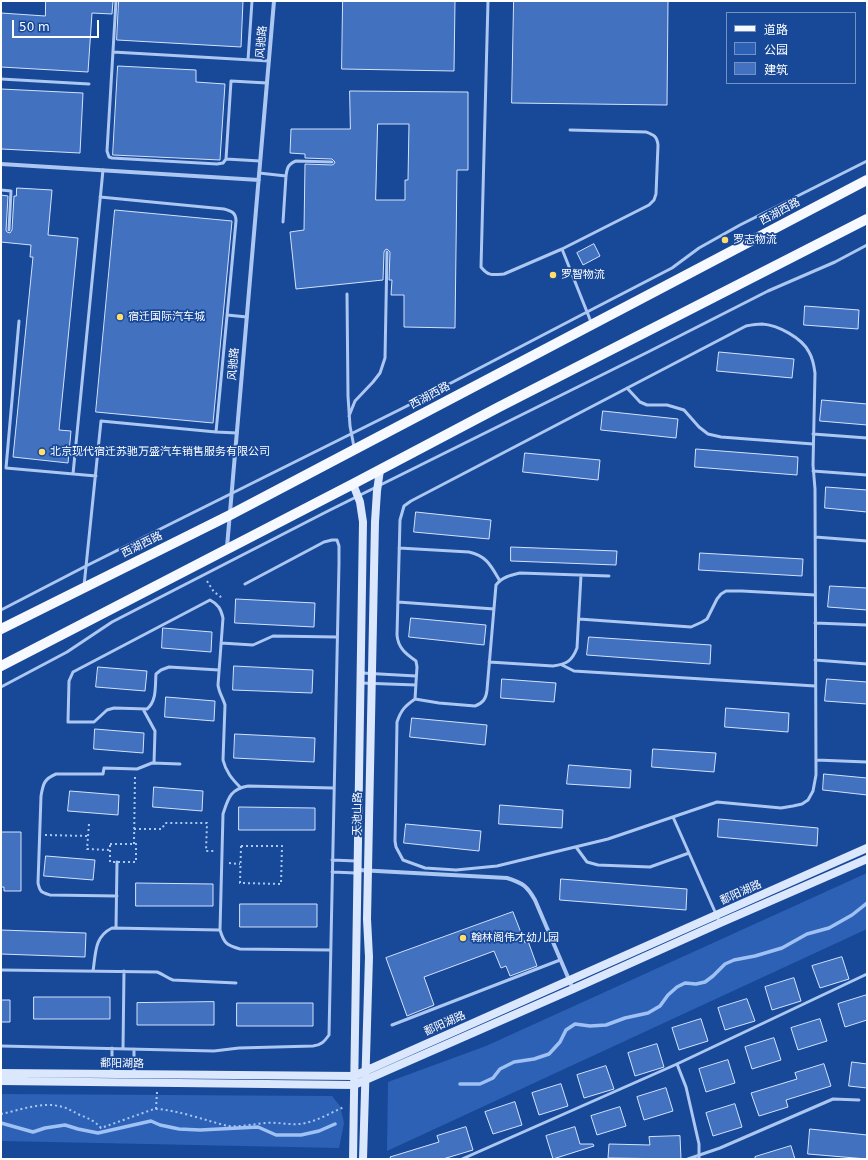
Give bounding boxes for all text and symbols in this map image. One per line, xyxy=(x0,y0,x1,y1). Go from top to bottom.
scale bar xyxy=(14,12,101,38)
legend xyxy=(726,12,856,84)
text: 50 m xyxy=(19,20,50,34)
text: 道路 xyxy=(764,23,788,37)
street label: 风驰路 xyxy=(254,25,270,59)
text: 公园 xyxy=(764,43,788,57)
text: 建筑 xyxy=(764,63,788,77)
street label: 西湖西路 xyxy=(757,196,803,228)
place label: 罗志物流 xyxy=(733,233,777,247)
marker: 罗志物流 xyxy=(720,235,730,245)
place label: 罗智物流 xyxy=(561,268,605,282)
marker: 罗智物流 xyxy=(548,270,558,280)
place label: 宿迁国际汽车城 xyxy=(128,310,205,324)
marker: 宿迁国际汽车城 xyxy=(115,312,125,322)
street label: 风驰路 xyxy=(226,347,242,381)
street label: 西湖西路 xyxy=(407,380,453,412)
place label: 北京现代宿迁苏驰万盛汽车销售服务有限公司 xyxy=(50,445,270,459)
marker: 北京现代宿迁苏驰万盛汽车销售服务有限公司 xyxy=(37,447,47,457)
street label: 西湖西路 xyxy=(119,529,165,561)
street label: 天池山路 xyxy=(351,792,365,836)
street label: 鄱阳湖路 xyxy=(718,878,764,908)
place label: 翰林阁伟才幼儿园 xyxy=(471,931,559,945)
marker: 翰林阁伟才幼儿园 xyxy=(458,933,468,943)
street label: 鄱阳湖路 xyxy=(422,1009,468,1039)
street label: 鄱阳湖路 xyxy=(100,1057,144,1071)

